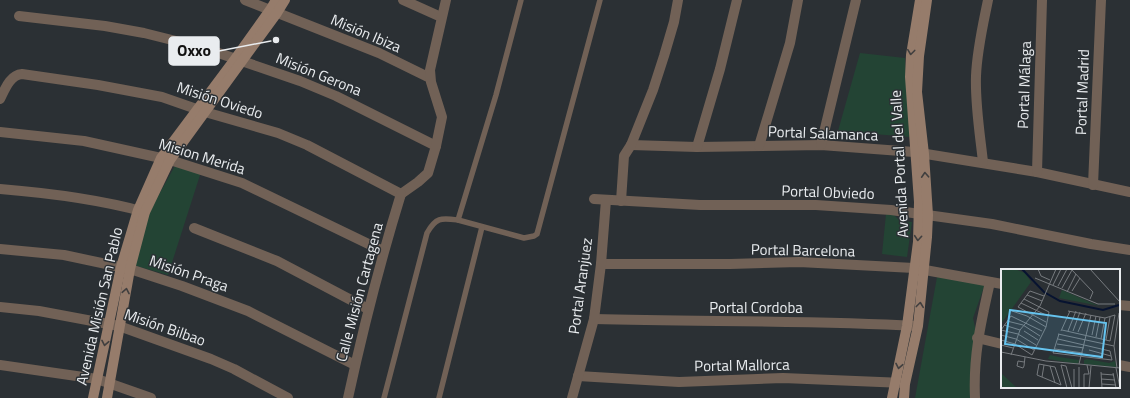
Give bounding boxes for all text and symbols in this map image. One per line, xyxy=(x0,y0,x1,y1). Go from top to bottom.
street label: Misión Ibiza xyxy=(327,8,405,58)
callout: Oxxo xyxy=(169,37,219,65)
text: Oxxo xyxy=(177,38,211,62)
street label: Portal Málaga xyxy=(1011,40,1037,129)
street label: Misión Gerona xyxy=(273,46,366,102)
one-way arrow xyxy=(907,49,916,55)
street label: Portal Madrid xyxy=(1069,49,1095,135)
street label: Misión Oviedo xyxy=(174,75,266,125)
street label: Avenida Portal del Valle xyxy=(884,90,914,238)
street label: Portal Salamanca xyxy=(767,120,879,146)
street label: Mision Merida xyxy=(156,132,249,180)
one-way arrow xyxy=(921,172,929,178)
street label: Portal Obviedo xyxy=(781,179,875,205)
street label: Calle Misión Cartagena xyxy=(329,219,389,364)
street label: Avenida Misión San Pablo xyxy=(70,225,128,387)
one-way arrow xyxy=(914,235,923,241)
street label: Portal Aranjuez xyxy=(562,236,598,336)
street label: Portal Barcelona xyxy=(751,238,856,262)
street label: Misión Praga xyxy=(146,249,232,297)
inset map xyxy=(1001,269,1120,388)
one-way arrow xyxy=(121,288,129,294)
street label: Portal Cordoba xyxy=(709,296,803,319)
one-way arrow xyxy=(915,301,924,308)
street label: Misión Bilbao xyxy=(121,302,209,352)
one-way arrow xyxy=(101,339,109,346)
street label: Portal Mallorca xyxy=(694,353,790,377)
one-way arrow xyxy=(895,363,903,369)

